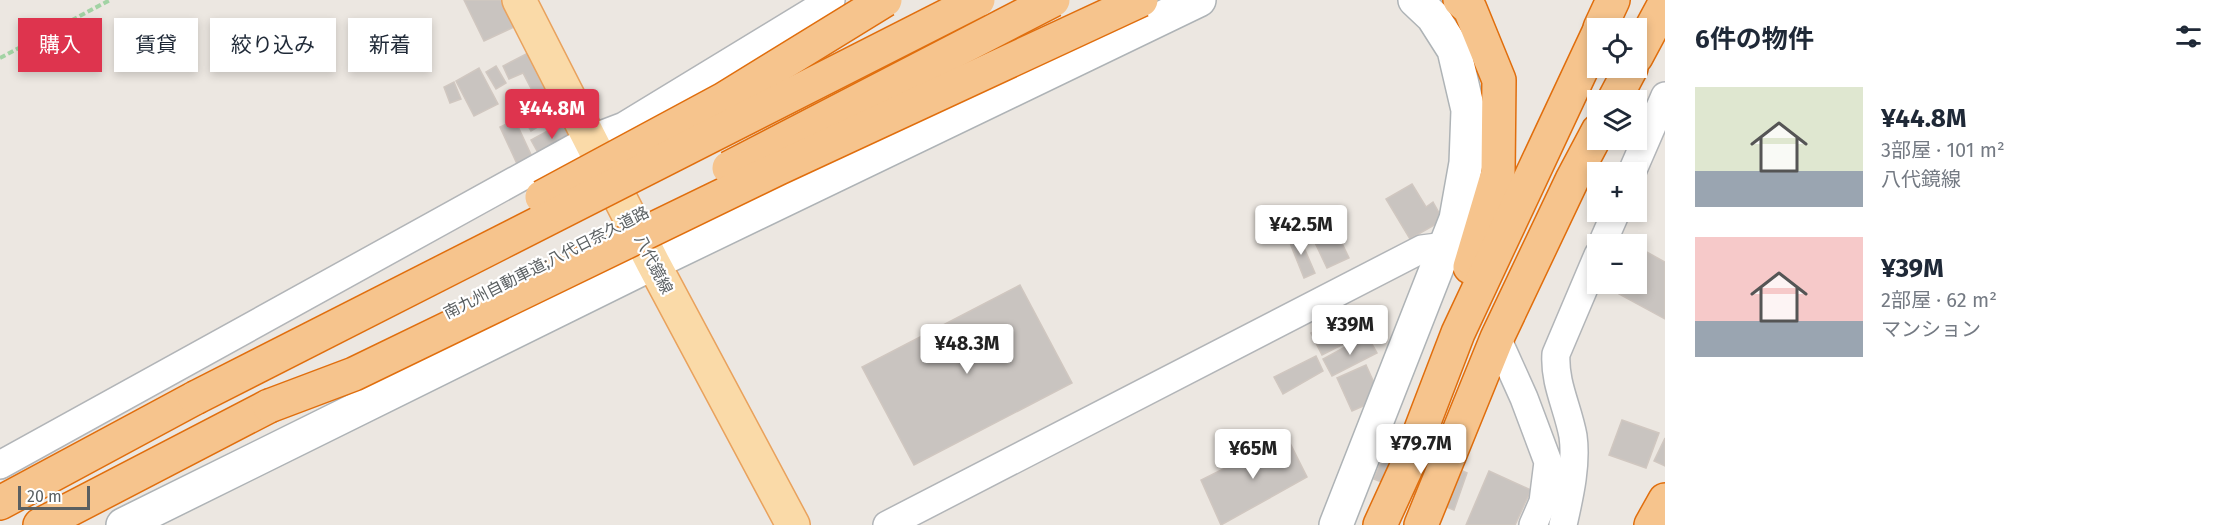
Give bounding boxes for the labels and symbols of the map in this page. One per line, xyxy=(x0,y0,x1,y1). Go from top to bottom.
pin: ¥44.8M xyxy=(503,89,601,140)
street label: 南九州自動車道;八代日奈久道路 xyxy=(440,202,652,323)
pin: ¥42.5M xyxy=(1252,205,1350,256)
street label: 八代鏡線 xyxy=(631,231,677,297)
pin: ¥39M xyxy=(1314,305,1386,356)
pin: ¥48.3M xyxy=(918,324,1016,375)
pin: ¥79.7M xyxy=(1372,424,1470,475)
pin: ¥65M xyxy=(1217,429,1289,480)
scale bar xyxy=(18,483,90,510)

